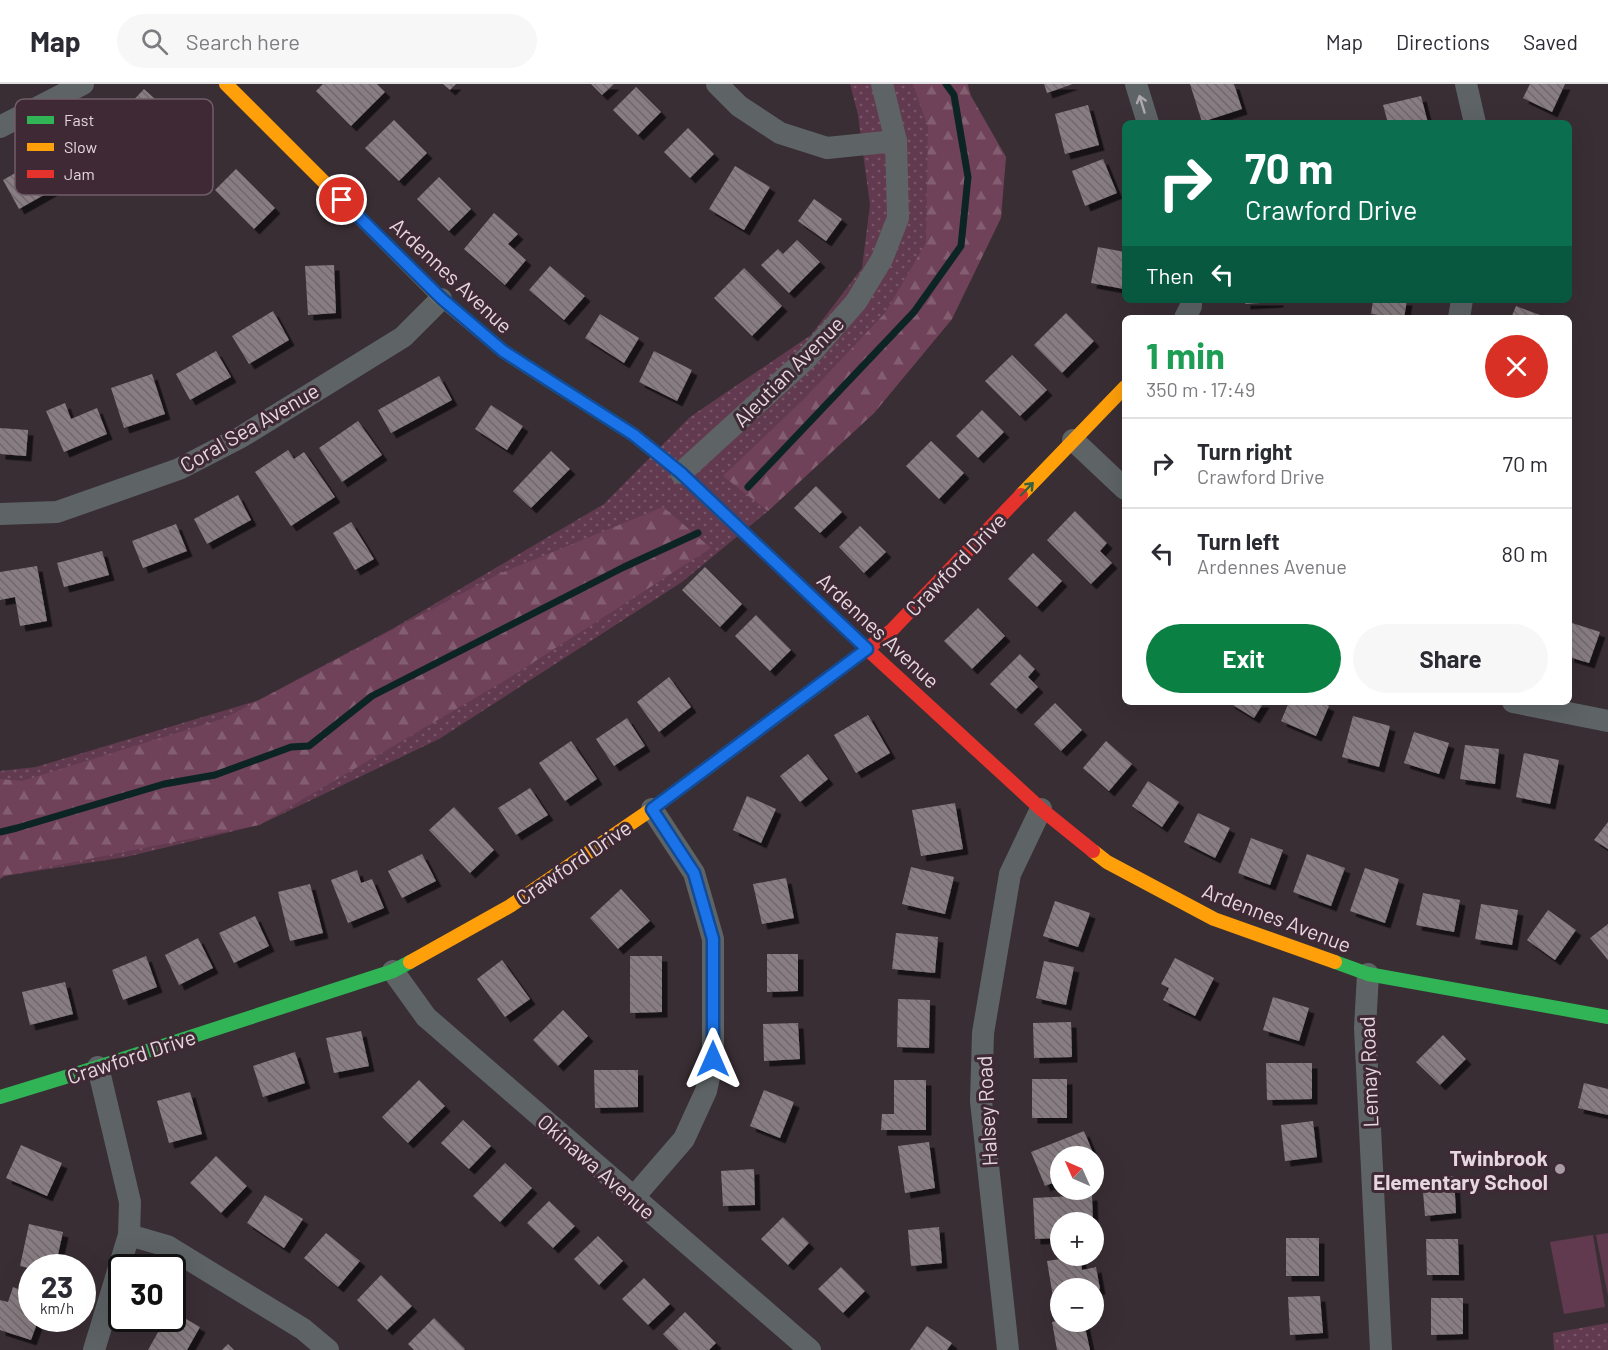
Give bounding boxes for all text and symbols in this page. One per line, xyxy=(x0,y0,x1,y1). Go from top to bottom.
search box xyxy=(117,14,537,68)
text: Map xyxy=(30,24,81,58)
icon: search xyxy=(138,25,171,58)
text: Search here xyxy=(186,28,300,54)
text: Map xyxy=(1326,29,1363,54)
text: Directions xyxy=(1396,29,1490,54)
text: Saved xyxy=(1523,29,1578,54)
one-way arrow xyxy=(1136,94,1147,113)
legend xyxy=(15,99,213,195)
text: Fast xyxy=(64,110,94,129)
text: Slow xyxy=(64,137,97,156)
text: 70 m xyxy=(1245,142,1333,192)
icon: right xyxy=(1146,144,1224,222)
text: Jam xyxy=(64,164,95,183)
pin xyxy=(316,174,367,225)
icon: arrive xyxy=(325,183,358,216)
text: Crawford Drive xyxy=(1245,193,1417,225)
street label: Ardennes Avenue xyxy=(386,212,518,338)
icon: left xyxy=(1206,258,1239,291)
text: Then xyxy=(1146,262,1194,288)
street label: Aleutian Avenue xyxy=(728,311,848,431)
text: 1 min xyxy=(1146,333,1225,376)
button: close xyxy=(1485,335,1548,398)
street label: Coral Sea Avenue xyxy=(175,377,323,477)
text: 350 m · 17:49 xyxy=(1146,377,1255,401)
text: Turn right xyxy=(1197,438,1292,464)
icon: right xyxy=(1146,447,1179,480)
text: 70 m xyxy=(1503,450,1548,476)
text: Crawford Drive xyxy=(1197,464,1325,488)
one-way arrow xyxy=(1020,481,1034,496)
street label: Crawford Drive xyxy=(899,507,1011,621)
text: Turn left xyxy=(1197,528,1280,554)
icon: left xyxy=(1146,537,1179,570)
text: 80 m xyxy=(1502,540,1548,566)
text: Ardennes Avenue xyxy=(1197,554,1347,578)
street label: Ardennes Avenue xyxy=(813,567,945,693)
button: Exit xyxy=(1146,624,1341,693)
button: Share xyxy=(1353,624,1548,693)
street label: Crawford Drive xyxy=(510,814,636,910)
street label: Ardennes Avenue xyxy=(1199,877,1355,957)
street label: Lemay Road xyxy=(1354,1016,1382,1128)
street label: Crawford Drive xyxy=(63,1023,199,1089)
position arrow xyxy=(681,1027,745,1091)
street label: Halsey Road xyxy=(971,1055,1001,1167)
street label: Okinawa Avenue xyxy=(533,1108,661,1224)
place label: Twinbrook Elementary School xyxy=(1373,1145,1548,1194)
north arrow xyxy=(1050,1146,1104,1200)
map controls xyxy=(1050,1146,1104,1332)
marker: Twinbrook Elementary School xyxy=(1553,1162,1567,1176)
button: + xyxy=(1050,1212,1104,1266)
speed limit sign: 30 xyxy=(108,1254,186,1332)
text: 23 xyxy=(41,1268,73,1304)
button: − xyxy=(1050,1278,1104,1332)
text: km/h xyxy=(40,1299,74,1317)

